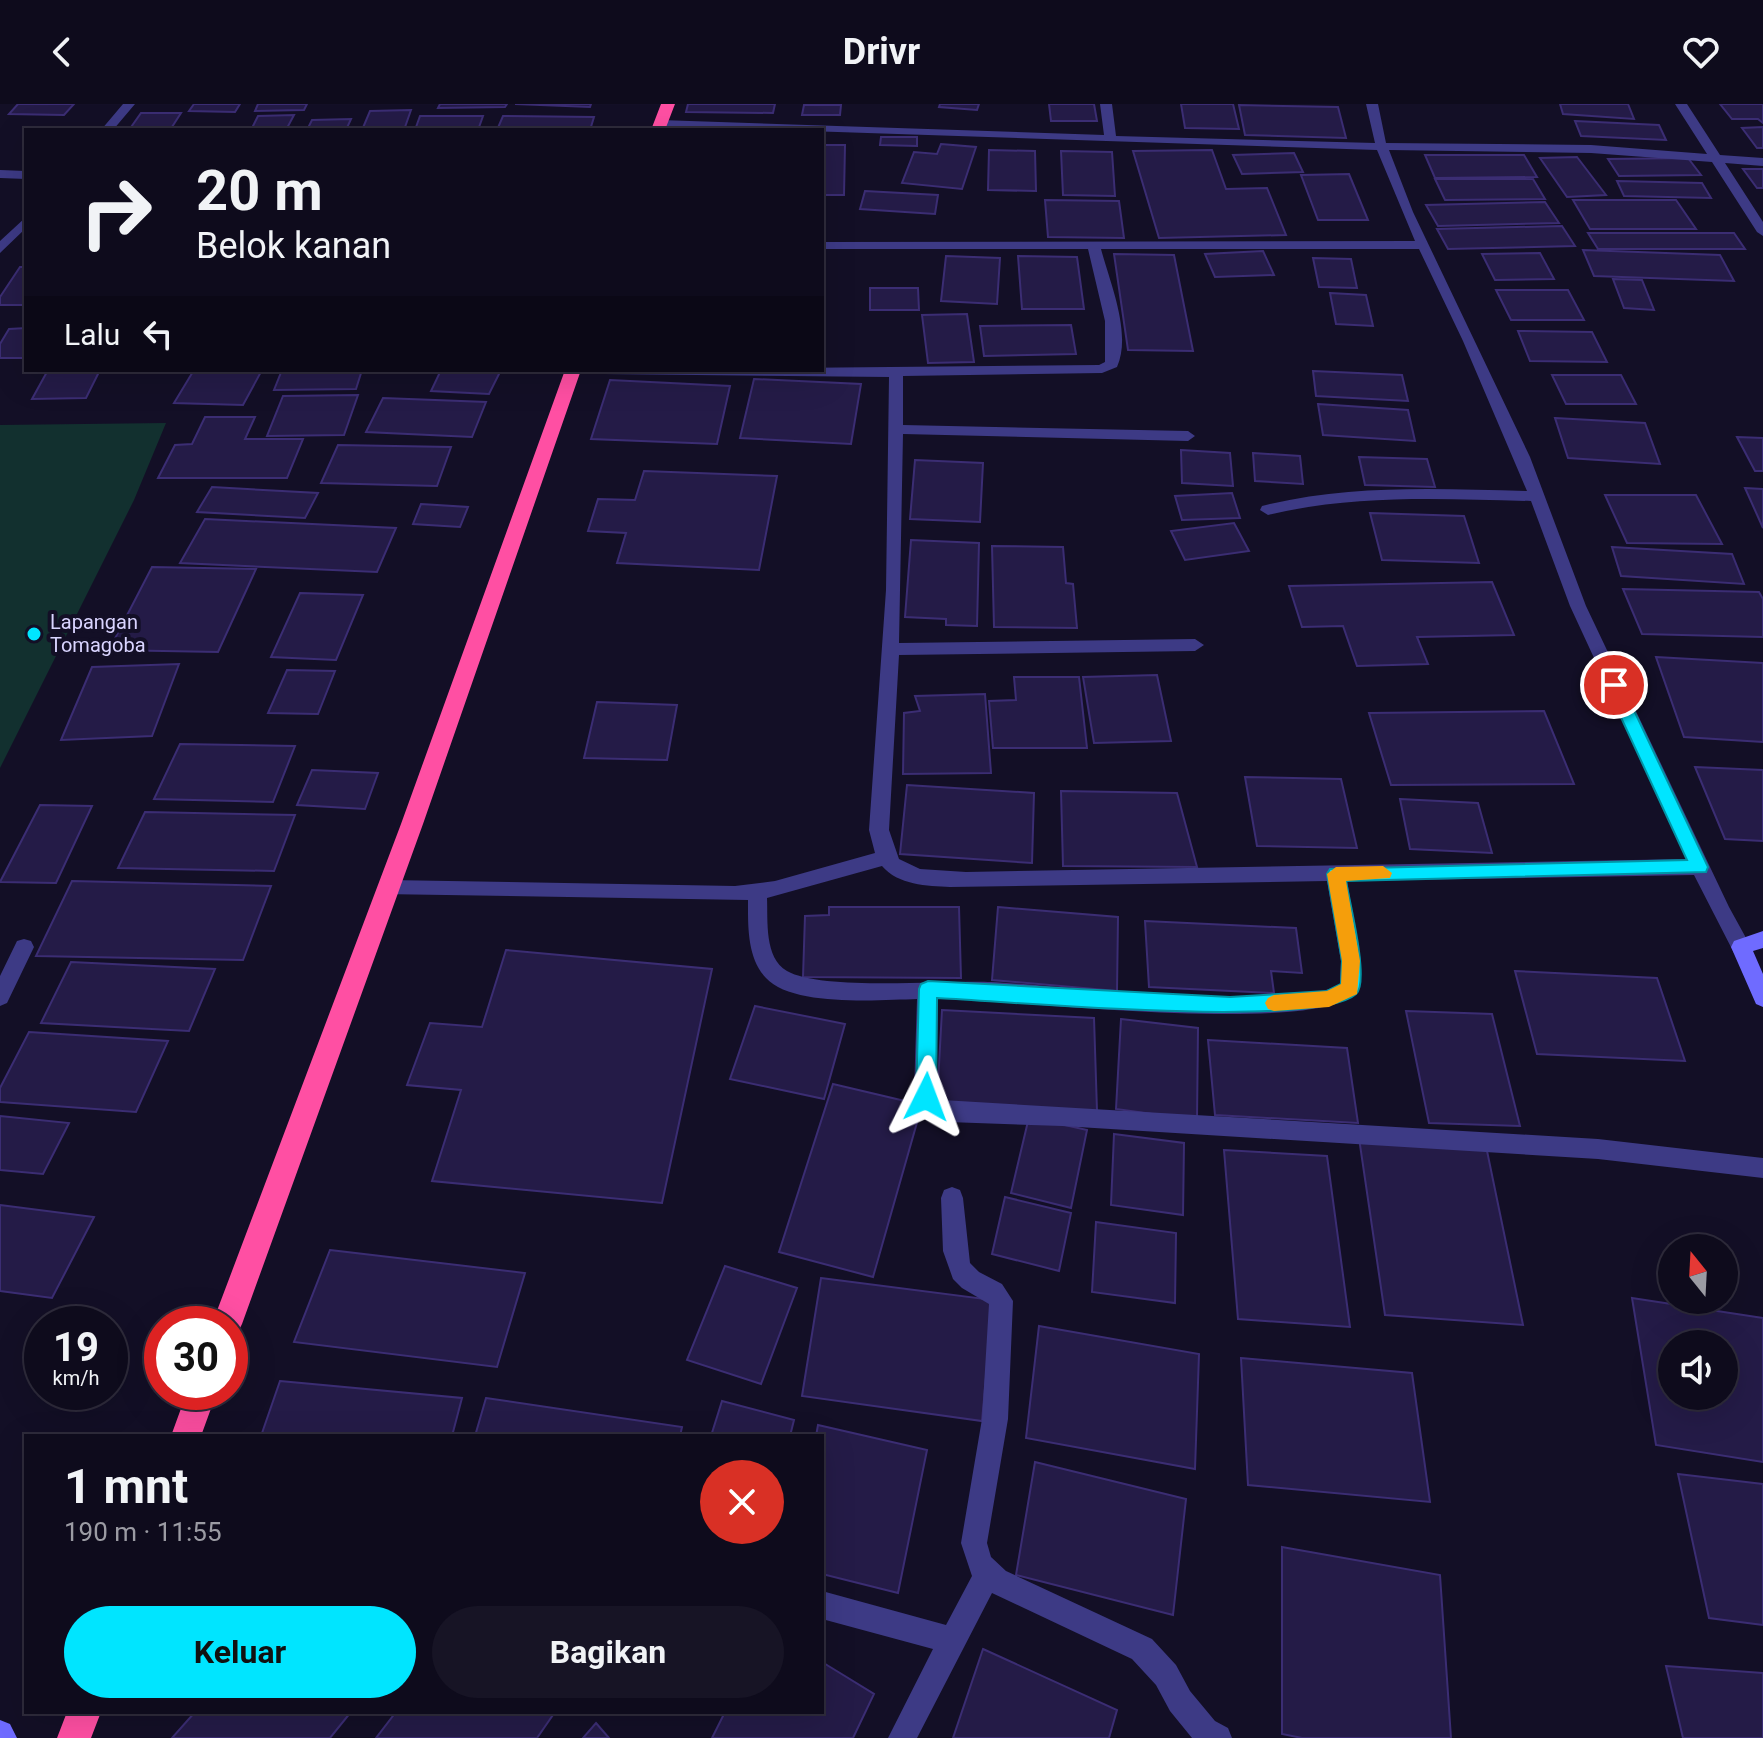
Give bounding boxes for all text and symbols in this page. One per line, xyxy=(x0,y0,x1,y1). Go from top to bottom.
icon: back xyxy=(40,30,84,74)
icon: heart xyxy=(1679,30,1723,74)
text: Drivr xyxy=(843,31,920,73)
text: 20 m xyxy=(196,158,323,224)
icon: right xyxy=(64,160,168,264)
text: Belok kanan xyxy=(196,225,391,267)
icon: left xyxy=(136,312,180,356)
text: Lalu xyxy=(64,317,120,352)
place label: Lapangan Tomagoba xyxy=(50,610,146,657)
marker: Lapangan Tomagoba xyxy=(25,625,43,643)
pin xyxy=(1580,651,1648,719)
icon: arrive xyxy=(1592,663,1636,707)
position arrow xyxy=(884,1055,968,1139)
north arrow xyxy=(1658,1234,1738,1314)
map controls xyxy=(1658,1234,1738,1410)
speed limit sign: 30 xyxy=(144,1306,248,1410)
text: 19 xyxy=(53,1324,99,1371)
button: sound xyxy=(1658,1330,1738,1410)
text: km/h xyxy=(53,1366,99,1390)
text: 1 mnt xyxy=(64,1458,188,1515)
button: close xyxy=(700,1460,784,1544)
text: 190 m · 11:55 xyxy=(64,1517,222,1547)
button: Keluar xyxy=(64,1606,416,1698)
button: Bagikan xyxy=(432,1606,784,1698)

